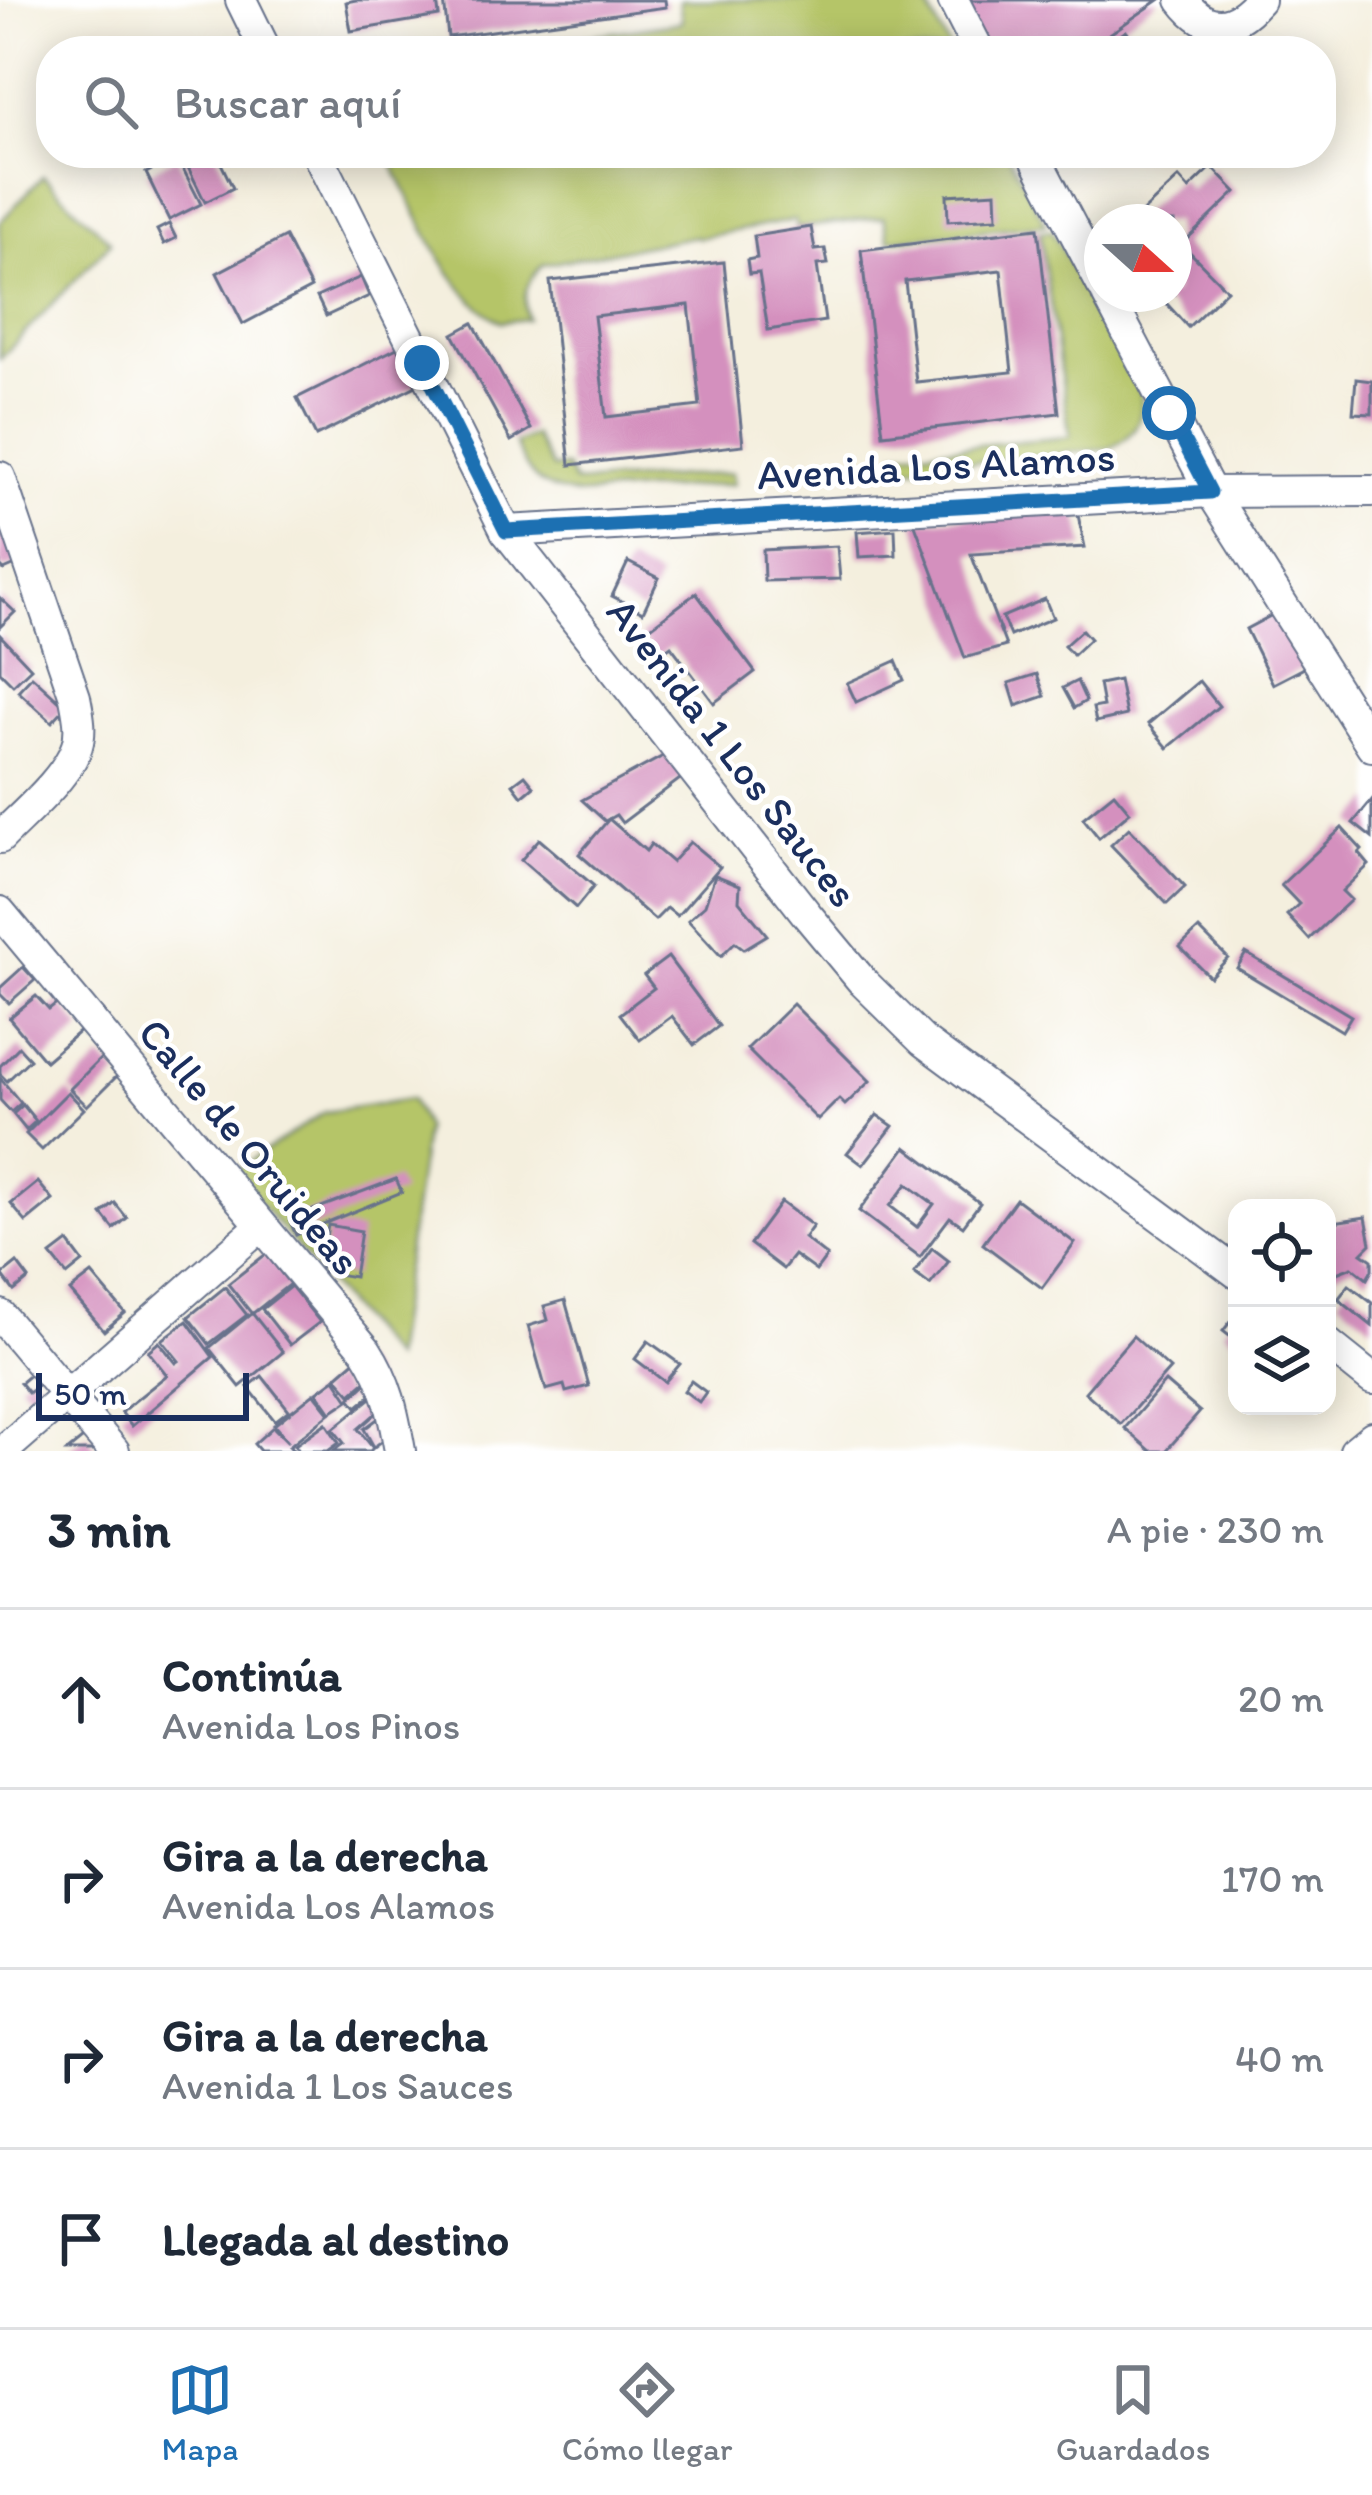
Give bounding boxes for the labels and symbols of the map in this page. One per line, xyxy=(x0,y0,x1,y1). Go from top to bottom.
north arrow xyxy=(1084,204,1192,312)
route end xyxy=(395,336,449,390)
route start xyxy=(1142,386,1196,440)
street label: Avenida Los Alamos xyxy=(756,431,1116,500)
street label: Avenida 1 Los Sauces xyxy=(596,587,869,917)
street label: Calle de Oruideas xyxy=(127,1008,372,1285)
scale bar xyxy=(36,1367,249,1420)

